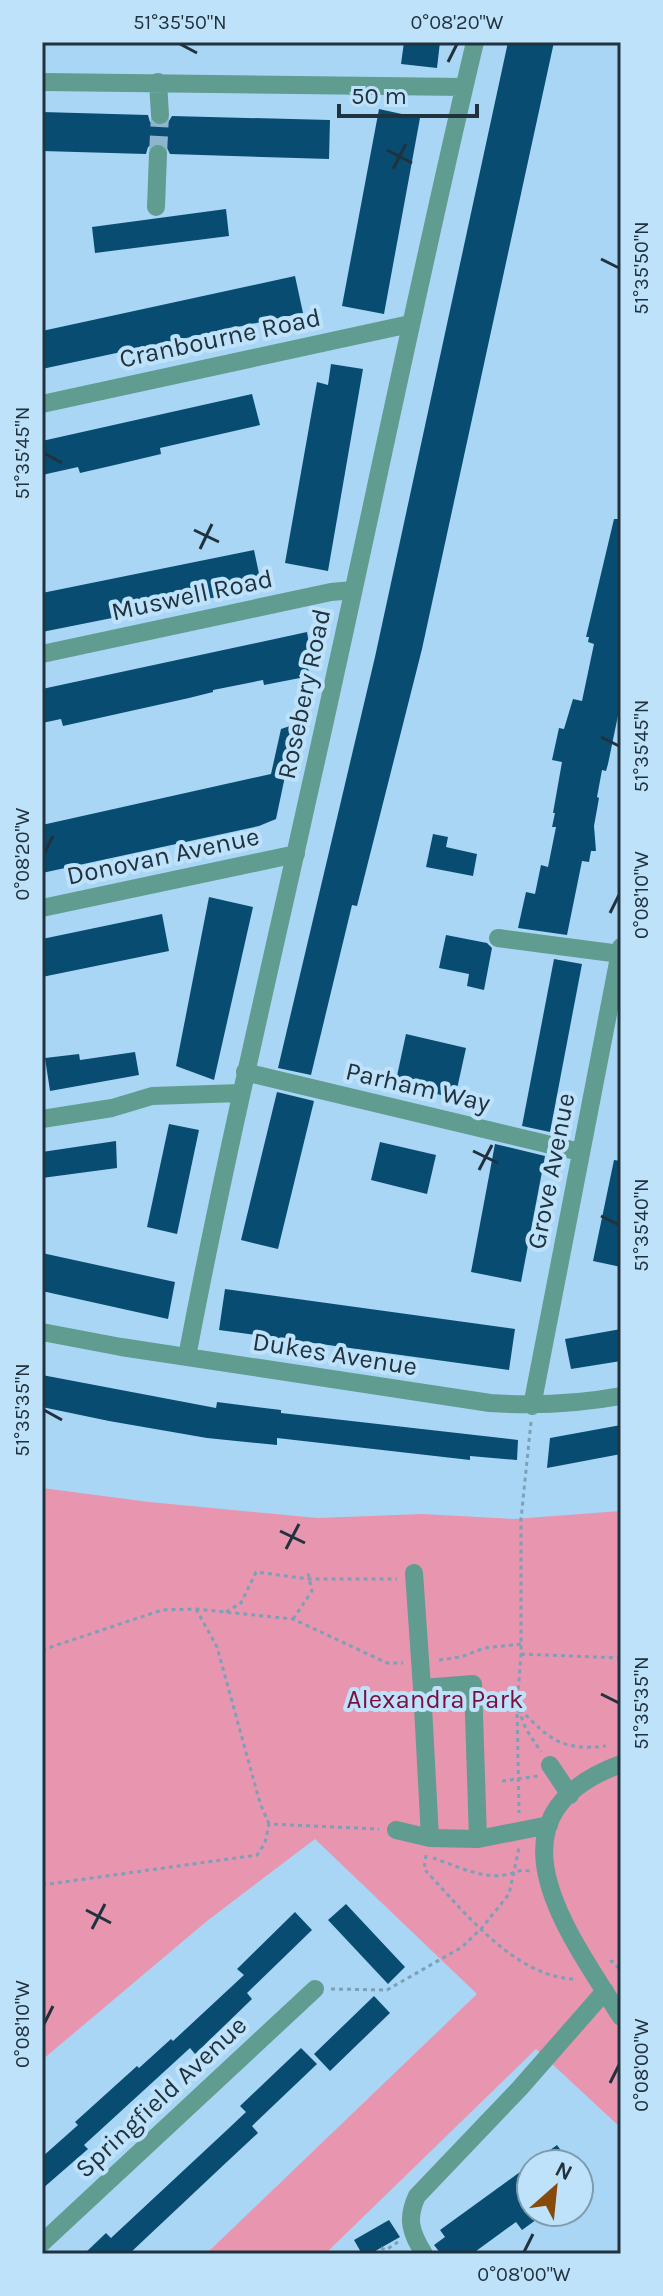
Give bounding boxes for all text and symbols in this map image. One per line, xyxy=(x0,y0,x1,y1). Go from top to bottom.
text: 51°35'50"N xyxy=(133,11,227,34)
text: 0°08'20"W xyxy=(411,11,504,34)
scale bar xyxy=(339,68,477,118)
text: 50 m xyxy=(351,82,407,110)
text: 51°35'50"N xyxy=(630,221,653,315)
street label: Cranbourne Road xyxy=(116,302,324,374)
text: 51°35'45"N xyxy=(11,407,34,499)
street label: Muswell Road xyxy=(108,563,276,627)
street label: Rosebery Road xyxy=(271,606,337,782)
text: 51°35'45"N xyxy=(630,700,653,792)
text: 0°08'20"W xyxy=(11,807,34,900)
street label: Donovan Avenue xyxy=(64,820,262,892)
text: 0°08'10"W xyxy=(630,851,653,939)
street label: Parham Way xyxy=(343,1055,493,1119)
street label: Grove Avenue xyxy=(521,1090,581,1252)
text: 51°35'40"N xyxy=(630,1178,653,1272)
street label: Dukes Avenue xyxy=(250,1326,420,1382)
text: 51°35'35"N xyxy=(11,1363,34,1457)
text: 51°35'35"N xyxy=(630,1656,653,1750)
park label: Alexandra Park xyxy=(347,1684,523,1715)
text: 0°08'10"W xyxy=(11,1980,34,2068)
street label: Springfield Avenue xyxy=(69,2010,253,2184)
text: 0°08'00"W xyxy=(630,2018,653,2112)
north arrow xyxy=(515,2148,595,2228)
text: N xyxy=(551,2156,577,2186)
text: 0°08'00"W xyxy=(477,2263,571,2286)

